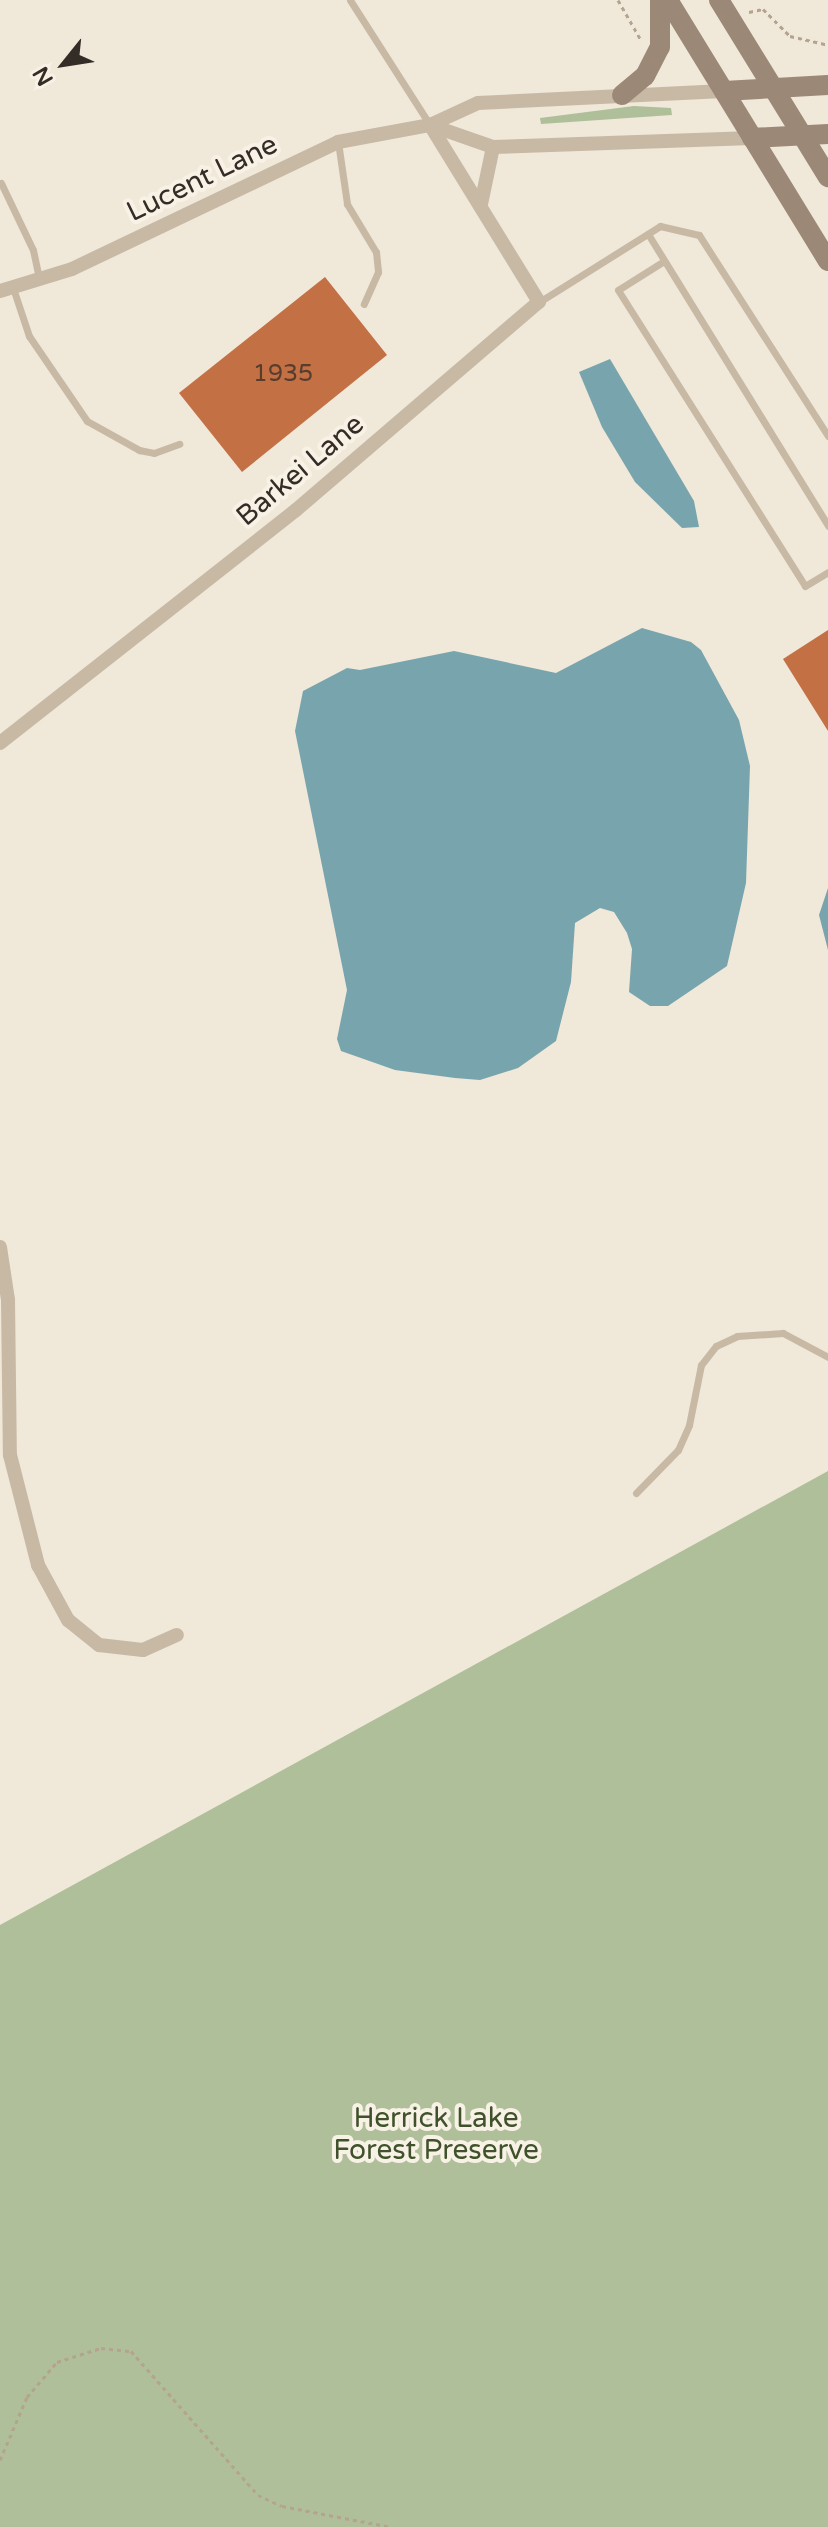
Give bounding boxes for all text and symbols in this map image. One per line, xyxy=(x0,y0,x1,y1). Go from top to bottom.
north arrow xyxy=(24,24,104,104)
text: N xyxy=(28,62,59,90)
street label: Lucent Lane xyxy=(121,127,283,229)
house number: 1935 xyxy=(253,360,313,388)
street label: Barkei Lane xyxy=(230,407,370,533)
park label: Herrick Lake Forest Preserve xyxy=(333,2101,539,2167)

